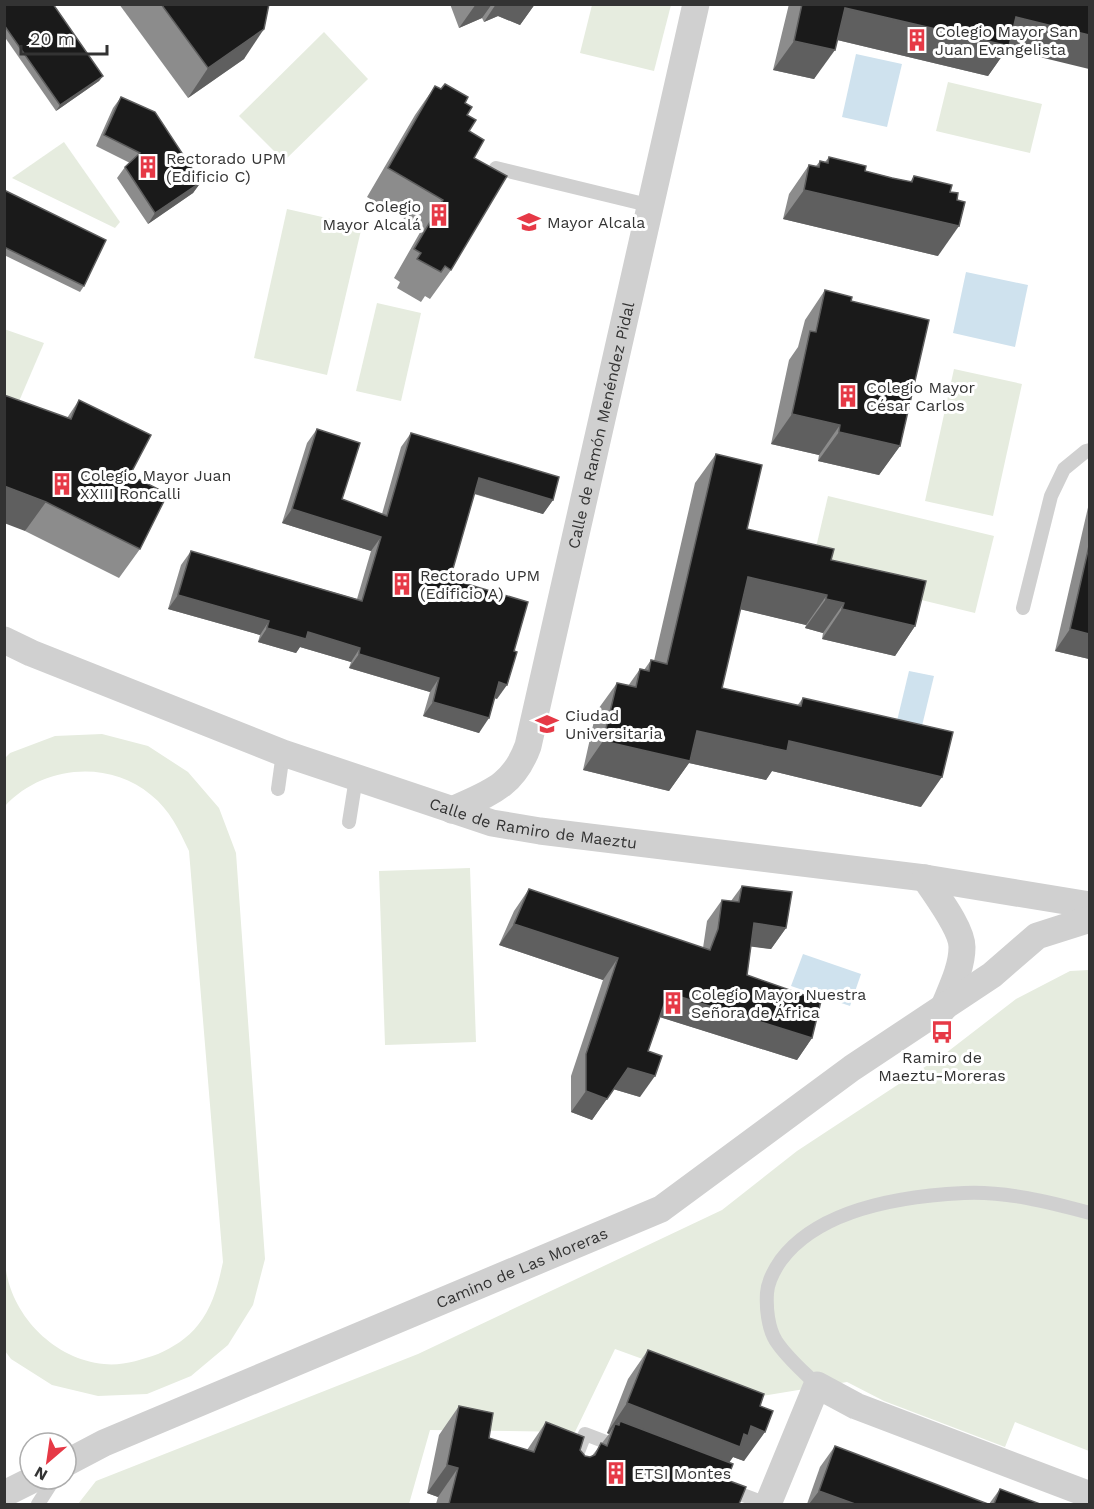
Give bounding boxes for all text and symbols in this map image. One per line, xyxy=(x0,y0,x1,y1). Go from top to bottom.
scale bar xyxy=(21,18,106,56)
place label: Colegio Mayor San Juan Evangelista xyxy=(935,22,1078,59)
building icon: Colegio Mayor San Juan Evangelista xyxy=(904,27,930,53)
text: 20 m xyxy=(30,28,75,49)
place label: Rectorado UPM (Edificio C) xyxy=(166,149,286,186)
building icon: Rectorado UPM (Edificio C) xyxy=(135,154,161,180)
place label: Colegio Mayor Alcalá xyxy=(323,197,421,234)
building icon: Colegio Mayor Alcalá xyxy=(426,202,452,228)
school or university icon: Mayor Alcala xyxy=(516,209,542,235)
place label: Mayor Alcala xyxy=(547,213,645,232)
street label: Calle de Ramón Menéndez Pidal xyxy=(564,300,638,551)
place label: Colegio Mayor César Carlos xyxy=(866,378,976,415)
building icon: Colegio Mayor César Carlos xyxy=(835,383,861,409)
place label: Colegio Mayor Juan XXIII Roncalli xyxy=(80,466,232,503)
building icon: Colegio Mayor Juan XXIII Roncalli xyxy=(49,471,75,497)
place label: Rectorado UPM (Edificio A) xyxy=(420,566,540,603)
building icon: Rectorado UPM (Edificio A) xyxy=(389,571,415,597)
place label: Ciudad Universitaria xyxy=(565,706,662,743)
school or university icon: Ciudad Universitaria xyxy=(534,711,560,737)
street label: Calle de Ramiro de Maeztu xyxy=(427,794,638,853)
place label: Colegio Mayor Nuestra Señora de África xyxy=(691,985,866,1022)
building icon: Colegio Mayor Nuestra Señora de África xyxy=(660,990,686,1016)
bus stop icon: Ramiro de Maeztu-Moreras xyxy=(929,1019,955,1045)
place label: Ramiro de Maeztu-Moreras xyxy=(878,1048,1006,1085)
street label: Camino de Las Moreras xyxy=(433,1224,611,1312)
north arrow xyxy=(18,1431,78,1491)
building icon: ETSI Montes xyxy=(603,1460,629,1486)
text: N xyxy=(31,1462,51,1485)
place label: ETSI Montes xyxy=(634,1464,731,1483)

